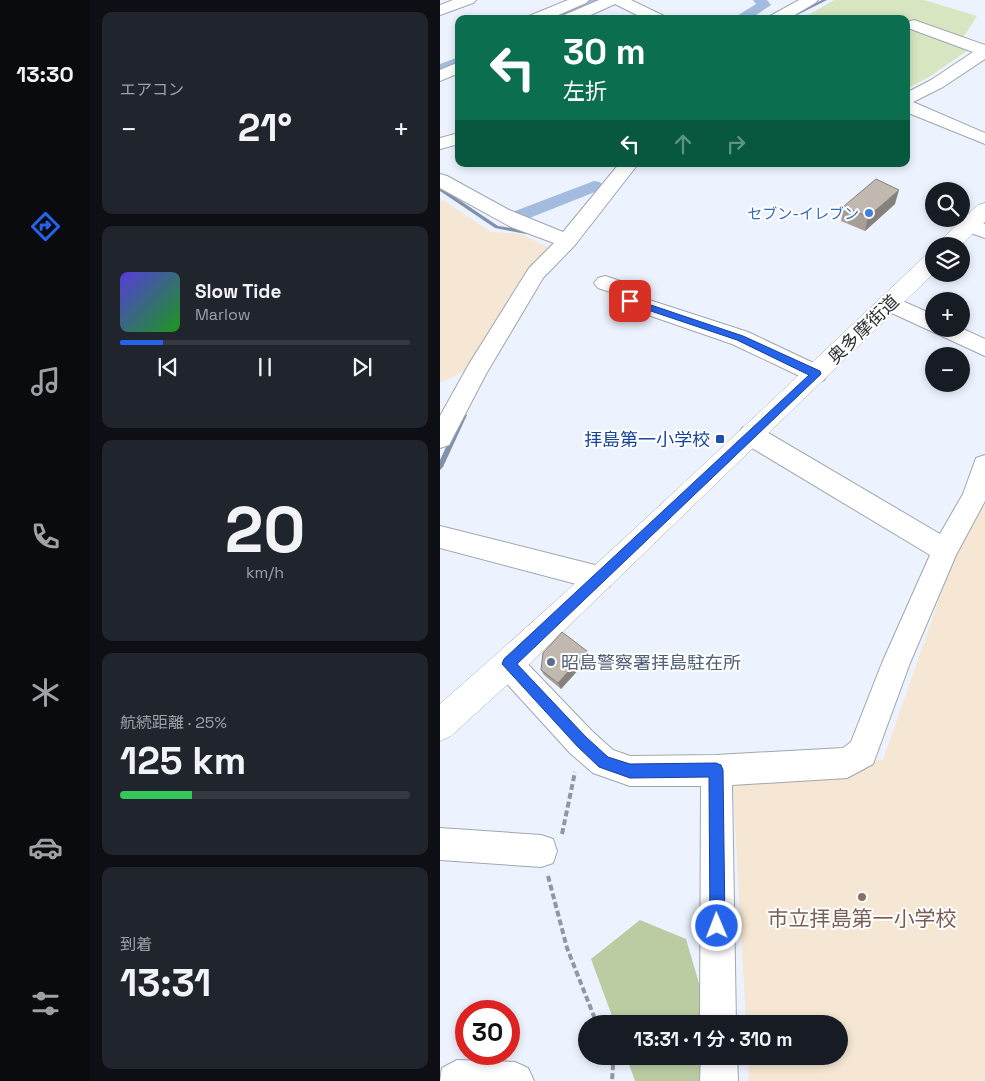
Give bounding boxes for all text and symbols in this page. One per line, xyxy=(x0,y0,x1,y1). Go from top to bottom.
text: 30 m xyxy=(563,30,646,74)
icon: left xyxy=(480,35,545,100)
text: 13:30 xyxy=(16,60,74,88)
text: 左折 xyxy=(563,77,607,105)
text: エアコン xyxy=(120,79,184,100)
text: 21° xyxy=(238,104,292,152)
text: − xyxy=(120,111,137,147)
text: + xyxy=(393,111,410,147)
icon: left xyxy=(616,130,644,158)
icon: ahead xyxy=(669,130,697,158)
icon: right xyxy=(722,130,750,158)
map controls xyxy=(925,182,970,392)
button: search xyxy=(925,182,970,227)
place label: セブン-イレブン xyxy=(747,204,859,223)
marker: セブン-イレブン xyxy=(863,207,875,219)
icon: directions xyxy=(28,209,63,244)
button: layers xyxy=(925,237,970,282)
text: Slow Tide xyxy=(195,279,281,304)
pin xyxy=(609,280,651,322)
icon: arrive xyxy=(616,287,644,315)
street label: 奥多摩街道 xyxy=(823,289,903,369)
button: + xyxy=(925,292,970,337)
text: Marlow xyxy=(195,304,251,325)
button: − xyxy=(925,347,970,392)
icon: previous xyxy=(154,353,182,381)
icon: pause xyxy=(251,353,279,381)
icon: next xyxy=(348,353,376,381)
icon: music xyxy=(28,364,63,399)
place label: 拝島第一小学校 xyxy=(584,428,710,451)
marker: 拝島第一小学校 xyxy=(714,433,726,445)
text: 20 xyxy=(225,488,305,571)
icon: phone xyxy=(28,519,63,554)
text: km/h xyxy=(246,562,284,583)
place label: 昭島警察署拝島駐在所 xyxy=(561,651,741,674)
marker: 昭島警察署拝島駐在所 xyxy=(545,656,557,668)
icon: climate xyxy=(28,675,63,710)
text: 航続距離 · 25% xyxy=(120,712,227,733)
text: 125 km xyxy=(120,737,246,785)
icon: car xyxy=(28,830,63,865)
marker: 市立拝島第一小学校 xyxy=(856,891,868,903)
position arrow xyxy=(690,899,742,951)
place label: 市立拝島第一小学校 xyxy=(768,905,957,932)
text: 到着 xyxy=(120,934,152,955)
text: 13:31 xyxy=(120,959,211,1007)
icon: filters xyxy=(28,986,63,1021)
speed limit sign: 30 xyxy=(455,1000,520,1065)
text: 13:31 · 1 分 · 310 m xyxy=(634,1027,792,1052)

